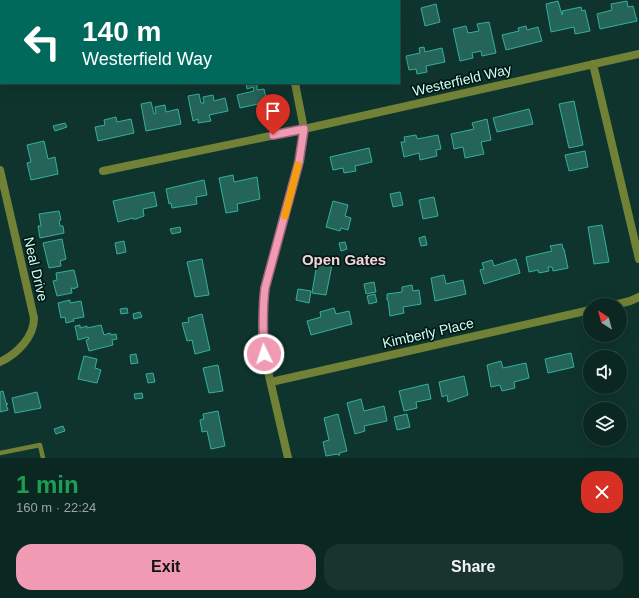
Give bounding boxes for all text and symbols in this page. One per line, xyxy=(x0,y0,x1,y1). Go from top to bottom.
icon: left xyxy=(16,16,68,68)
text: 140 m xyxy=(82,16,161,47)
text: Westerfield Way xyxy=(82,49,212,69)
street label: Westerfield Way xyxy=(411,61,513,99)
pin xyxy=(256,94,290,135)
icon: arrive xyxy=(262,100,284,122)
street label: Neal Drive xyxy=(21,235,51,303)
district label: Open Gates xyxy=(302,251,386,268)
north arrow xyxy=(583,298,627,342)
map controls xyxy=(583,298,627,446)
street label: Kimberly Place xyxy=(381,315,475,351)
position arrow xyxy=(243,333,285,375)
button: sound xyxy=(583,350,627,394)
button: layers xyxy=(583,402,627,446)
text: 1 min xyxy=(16,471,79,498)
button: close xyxy=(581,471,623,513)
text: 160 m · 22:24 xyxy=(16,500,96,515)
button: Exit xyxy=(16,544,316,590)
button: Share xyxy=(324,544,623,590)

